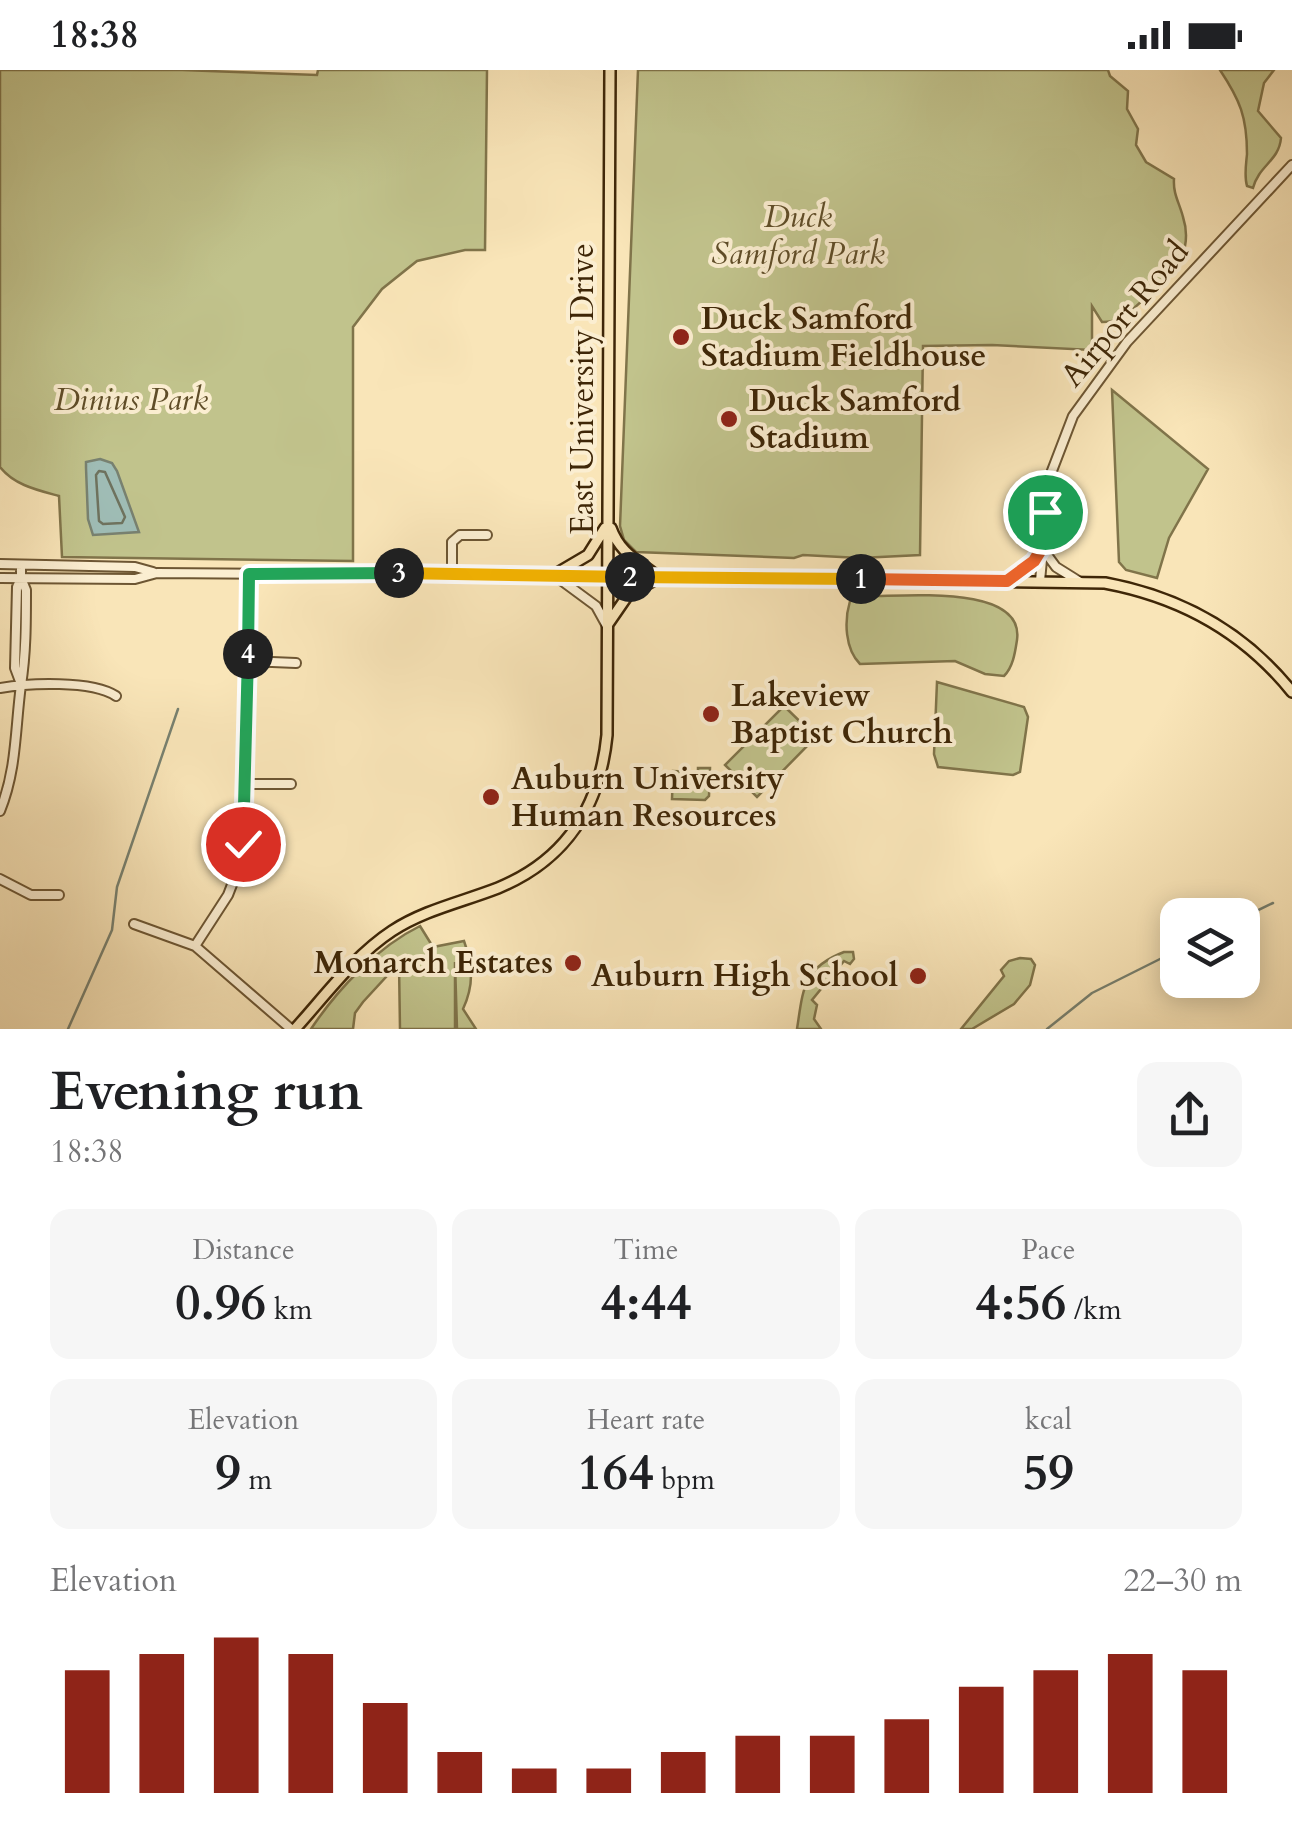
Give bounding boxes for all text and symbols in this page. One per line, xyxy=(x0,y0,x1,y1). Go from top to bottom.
text: 18:38 xyxy=(50,9,139,61)
park label: Duck Samford Park xyxy=(711,195,885,276)
street label: Airport Road xyxy=(1051,232,1199,396)
street label: East University Drive xyxy=(561,243,605,535)
place label: Duck Samford Stadium Fieldhouse xyxy=(701,297,986,378)
marker: Duck Samford Stadium Fieldhouse xyxy=(670,326,692,348)
park label: Dinius Park xyxy=(54,378,208,422)
place label: Duck Samford Stadium xyxy=(749,379,961,460)
marker: Duck Samford Stadium xyxy=(718,408,740,430)
pin xyxy=(1003,470,1088,555)
icon: arrive xyxy=(1018,485,1073,540)
pin: 3 xyxy=(374,548,424,598)
pin: 2 xyxy=(605,552,655,602)
text: 3 xyxy=(392,554,406,592)
pin: 1 xyxy=(836,554,886,604)
text: 2 xyxy=(623,558,637,596)
text: 1 xyxy=(854,560,868,598)
pin: 4 xyxy=(223,629,273,679)
text: 4 xyxy=(241,635,255,673)
place label: Lakeview Baptist Church xyxy=(731,674,953,755)
marker: Lakeview Baptist Church xyxy=(700,703,722,725)
place label: Auburn University Human Resources xyxy=(511,757,785,838)
marker: Auburn University Human Resources xyxy=(480,786,502,808)
pin xyxy=(201,802,286,887)
icon: check xyxy=(216,817,271,872)
map controls xyxy=(1160,898,1260,998)
button: layers xyxy=(1160,898,1260,998)
place label: Monarch Estates xyxy=(314,941,553,985)
marker: Monarch Estates xyxy=(562,952,584,974)
place label: Auburn High School xyxy=(591,954,898,998)
marker: Auburn High School xyxy=(907,965,929,987)
text: Evening run xyxy=(50,1055,363,1129)
button: share xyxy=(1137,1062,1242,1167)
text: 18:38 xyxy=(50,1130,124,1174)
text: Distance xyxy=(192,1231,295,1269)
text: Time xyxy=(614,1231,678,1269)
text: Pace xyxy=(1021,1231,1075,1269)
text: 0.96 xyxy=(175,1269,266,1337)
text: 4:44 xyxy=(600,1269,692,1337)
text: 4:56 xyxy=(975,1269,1066,1337)
text: km xyxy=(266,1291,312,1329)
text: /km xyxy=(1066,1291,1122,1329)
text: Elevation xyxy=(188,1401,299,1439)
text: Heart rate xyxy=(587,1401,705,1439)
text: kcal xyxy=(1025,1401,1072,1439)
text: 9 xyxy=(215,1439,241,1507)
text: 164 xyxy=(577,1439,654,1507)
text: 59 xyxy=(1023,1439,1074,1507)
text: m xyxy=(241,1461,272,1499)
text: bpm xyxy=(654,1461,715,1499)
text: Elevation xyxy=(50,1559,177,1603)
text: 22–30 m xyxy=(1123,1559,1242,1603)

